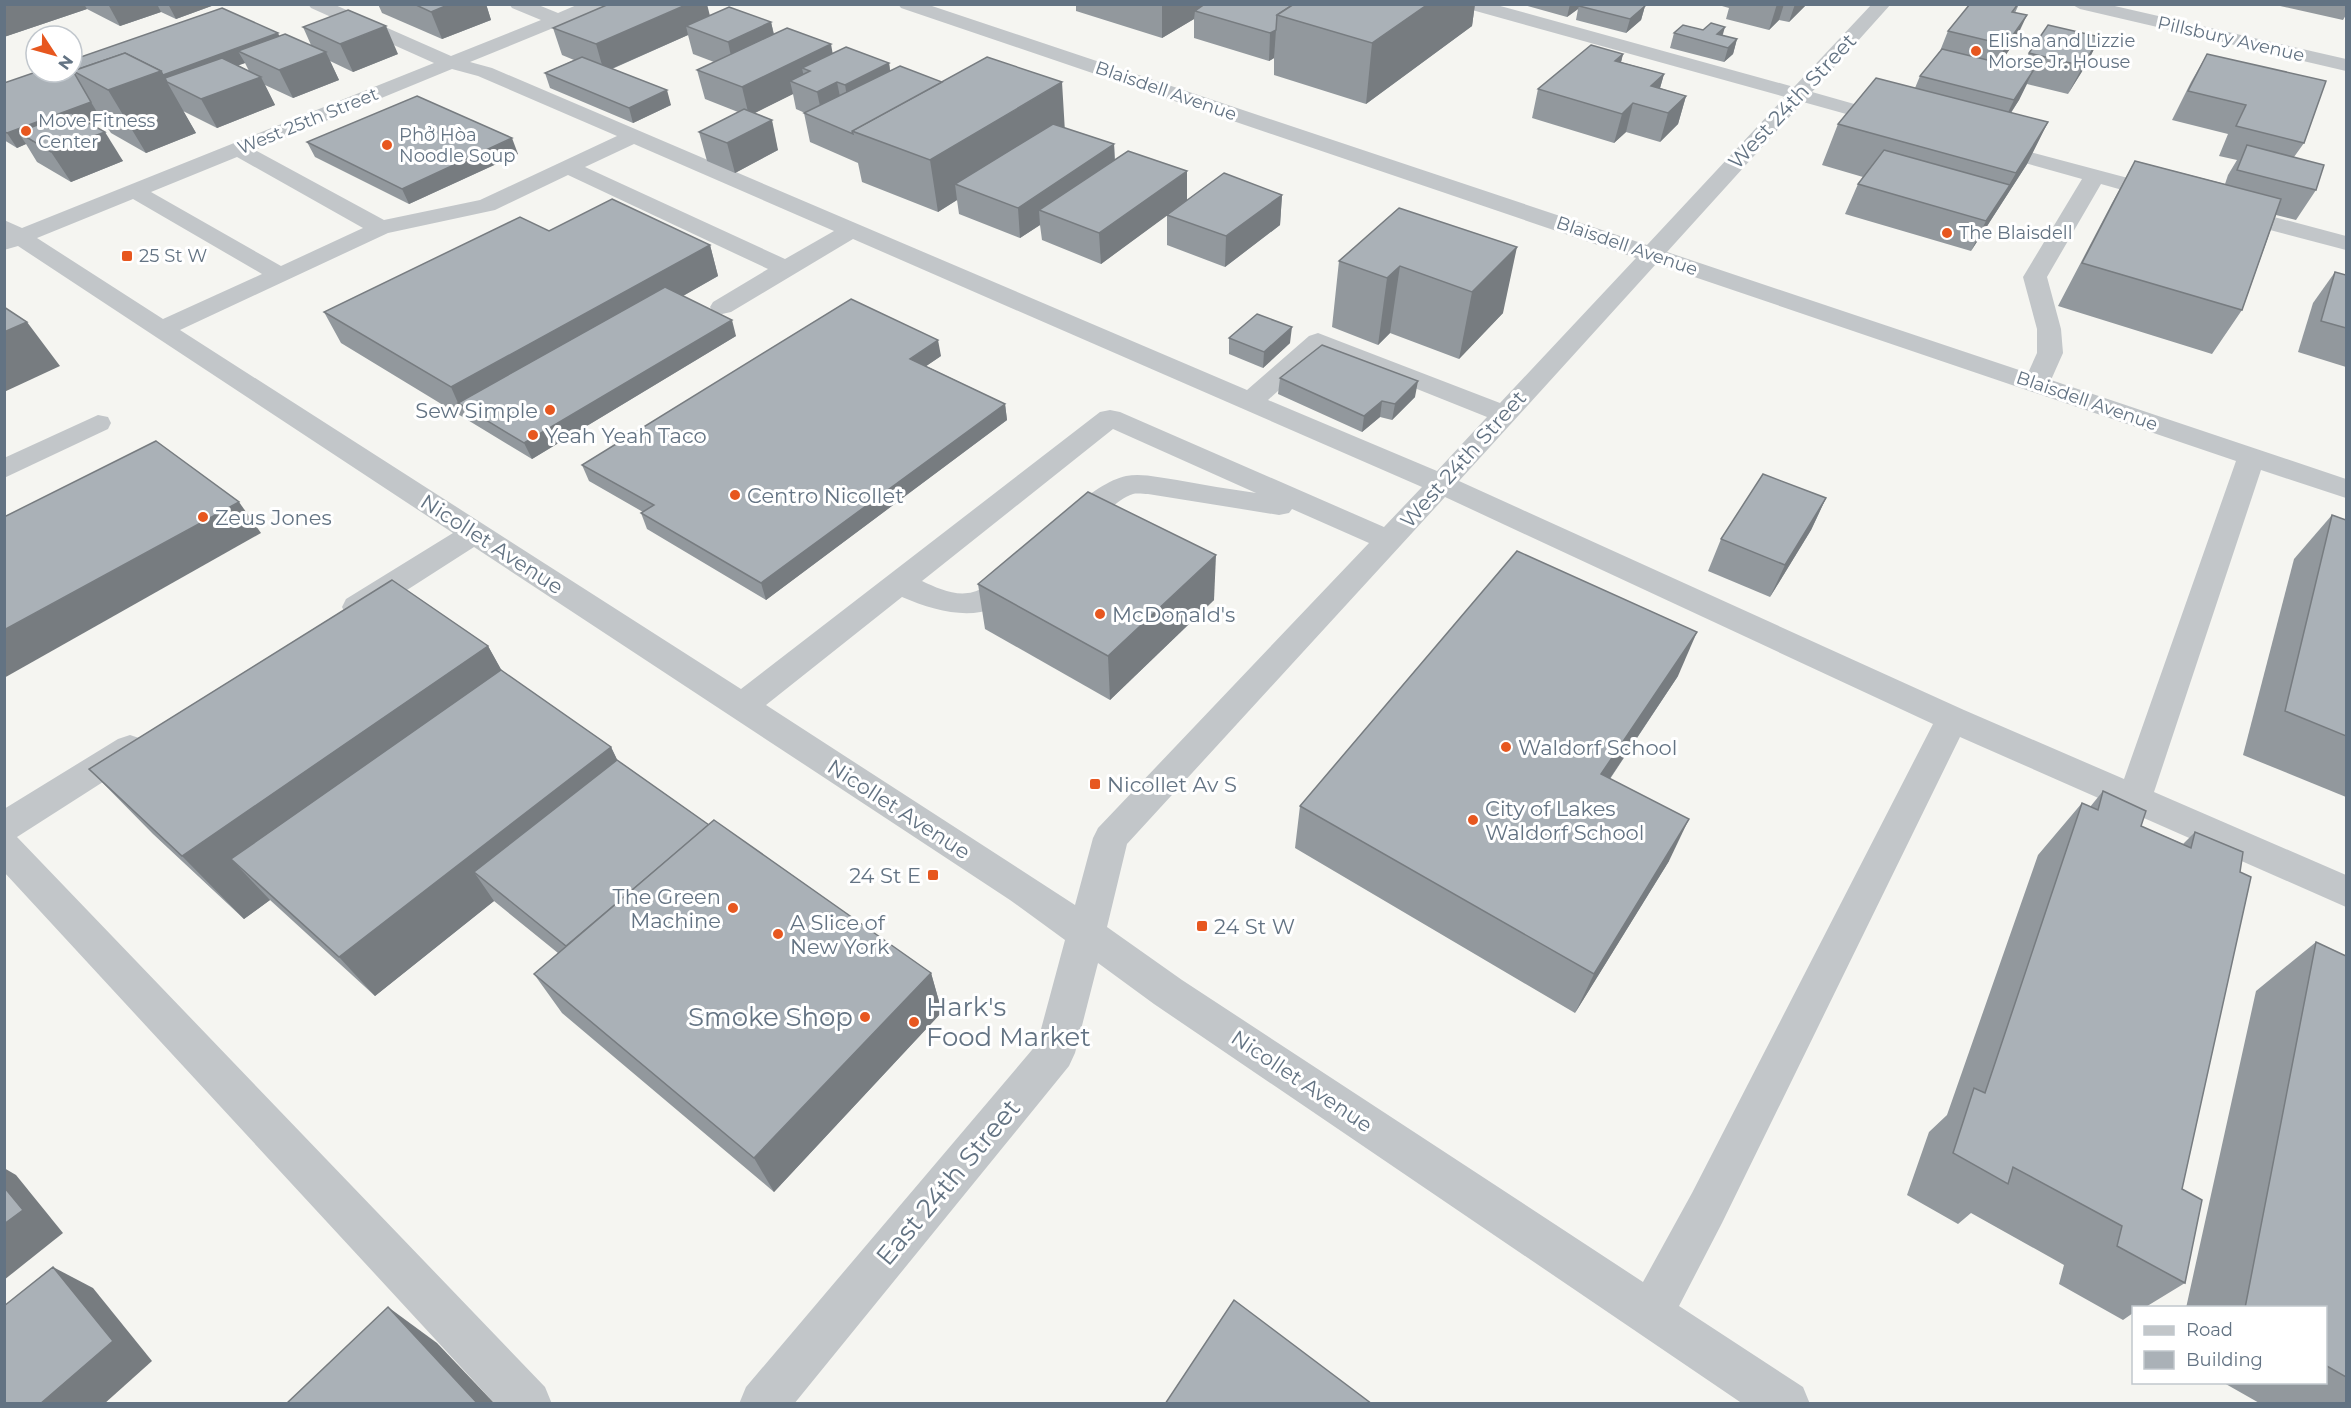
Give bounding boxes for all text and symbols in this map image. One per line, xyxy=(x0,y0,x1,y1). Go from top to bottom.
street label: Pillsbury Avenue xyxy=(2155,11,2307,67)
north arrow xyxy=(24,24,84,84)
street label: West 24th Street xyxy=(1723,28,1861,174)
place label: Elisha and Lizzie Morse Jr. House xyxy=(1988,30,2135,73)
marker: Elisha and Lizzie Morse Jr. House xyxy=(1969,44,1983,58)
text: N xyxy=(54,52,77,73)
street label: Blaisdell Avenue xyxy=(1092,56,1240,126)
street label: West 25th Street xyxy=(234,83,382,159)
place label: Move Fitness Center xyxy=(38,110,155,153)
marker: Move Fitness Center xyxy=(19,124,33,138)
place label: Phở Hòa Noodle Soup xyxy=(399,124,516,167)
marker: Phở Hòa Noodle Soup xyxy=(380,138,394,152)
street label: Blaisdell Avenue xyxy=(1553,211,1701,281)
place label: The Blaisdell xyxy=(1959,222,2073,244)
marker: The Blaisdell xyxy=(1940,226,1954,240)
place label: 25 St W xyxy=(139,245,207,267)
marker: 25 St W xyxy=(120,249,134,263)
street label: Blaisdell Avenue xyxy=(2013,366,2161,436)
street label: West 24th Street xyxy=(1395,385,1531,533)
place label: Sew Simple xyxy=(415,398,538,423)
marker: Sew Simple xyxy=(543,403,557,417)
place label: Yeah Yeah Taco xyxy=(545,423,707,448)
marker: Yeah Yeah Taco xyxy=(526,428,540,442)
place label: Centro Nicollet xyxy=(747,483,904,508)
marker: Centro Nicollet xyxy=(728,488,742,502)
street label: Nicollet Avenue xyxy=(416,489,568,599)
place label: Zeus Jones xyxy=(215,505,332,530)
marker: Zeus Jones xyxy=(196,510,210,524)
place label: McDonald's xyxy=(1112,602,1235,627)
marker: McDonald's xyxy=(1093,607,1107,621)
place label: Waldorf School xyxy=(1518,735,1677,760)
marker: Waldorf School xyxy=(1499,740,1513,754)
street label: Nicollet Avenue xyxy=(823,754,975,864)
place label: Nicollet Av S xyxy=(1107,772,1237,797)
marker: Nicollet Av S xyxy=(1088,777,1102,791)
place label: City of Lakes Waldorf School xyxy=(1485,796,1644,845)
marker: City of Lakes Waldorf School xyxy=(1466,813,1480,827)
place label: 24 St E xyxy=(849,863,921,888)
marker: 24 St E xyxy=(926,868,940,882)
place label: The Green Machine xyxy=(613,884,721,933)
marker: The Green Machine xyxy=(726,901,740,915)
place label: A Slice of New York xyxy=(790,910,890,959)
place label: 24 St W xyxy=(1214,914,1295,939)
marker: 24 St W xyxy=(1195,919,1209,933)
marker: A Slice of New York xyxy=(771,927,785,941)
place label: Hark's Food Market xyxy=(926,991,1091,1053)
place label: Smoke Shop xyxy=(688,1001,853,1033)
marker: Smoke Shop xyxy=(858,1010,872,1024)
marker: Hark's Food Market xyxy=(907,1015,921,1029)
street label: Nicollet Avenue xyxy=(1227,1025,1377,1137)
street label: East 24th Street xyxy=(869,1092,1027,1272)
legend xyxy=(2132,1306,2327,1384)
text: Road xyxy=(2186,1319,2233,1341)
text: Building xyxy=(2186,1349,2263,1371)

